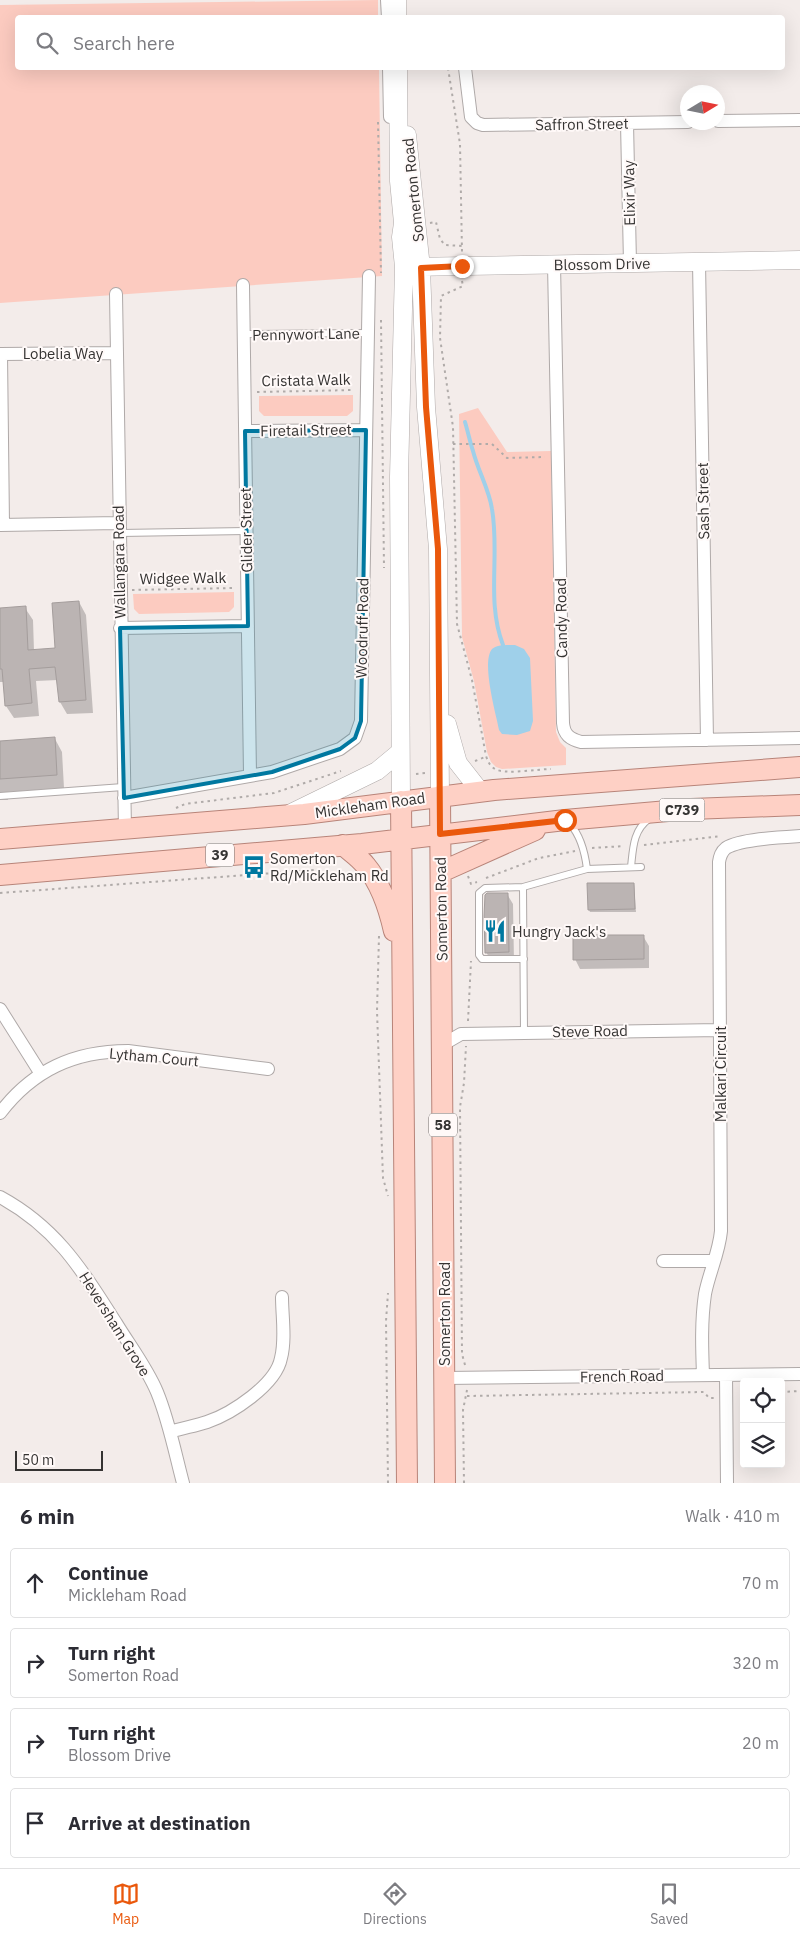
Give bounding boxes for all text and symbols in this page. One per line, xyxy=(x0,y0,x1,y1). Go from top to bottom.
search box xyxy=(15,15,785,70)
icon: search xyxy=(33,29,61,57)
text: Search here xyxy=(73,31,175,55)
north arrow xyxy=(680,85,725,130)
street label: Saffron Street xyxy=(535,114,629,134)
street label: Somerton Road xyxy=(398,137,428,243)
street label: Elixir Way xyxy=(619,160,639,226)
street label: Blossom Drive xyxy=(554,254,650,274)
route end xyxy=(451,255,474,278)
street label: Pennywort Lane xyxy=(252,324,360,344)
street label: Lobelia Way xyxy=(23,344,104,363)
street label: Cristata Walk xyxy=(261,370,351,390)
street label: Firetail Street xyxy=(260,420,352,440)
street label: Sash Street xyxy=(693,462,713,540)
street label: Glider Street xyxy=(236,487,256,573)
street label: Wallangara Road xyxy=(109,505,129,619)
street label: Widgee Walk xyxy=(139,568,227,588)
street label: Woodruff Road xyxy=(352,578,372,678)
street label: Candy Road xyxy=(551,578,571,658)
street label: Mickleham Road xyxy=(314,788,426,822)
road number: C739 xyxy=(660,798,704,822)
route start xyxy=(554,809,577,832)
road number: 39 xyxy=(206,844,234,866)
place label: Somerton Rd/Mickleham Rd xyxy=(270,849,389,885)
bus stop icon: Somerton Rd/Mickleham Rd xyxy=(241,854,267,880)
street label: Somerton Road xyxy=(431,857,451,961)
restaurant icon: Hungry Jack's xyxy=(482,918,508,944)
place label: Hungry Jack's xyxy=(512,922,606,941)
street label: Steve Road xyxy=(552,1021,628,1041)
street label: Malkari Circuit xyxy=(711,1026,730,1122)
street label: Lytham Court xyxy=(108,1044,200,1070)
road number: 58 xyxy=(429,1114,457,1136)
street label: Somerton Road xyxy=(435,1262,454,1366)
street label: Heversham Grove xyxy=(75,1268,155,1380)
street label: French Road xyxy=(580,1366,664,1386)
map controls xyxy=(740,1378,785,1468)
button: locate xyxy=(740,1378,785,1423)
button: layers xyxy=(740,1423,785,1468)
scale bar xyxy=(15,1448,102,1471)
text: 50 m xyxy=(22,1451,54,1469)
text: 6 min xyxy=(20,1502,75,1530)
text: Walk · 410 m xyxy=(685,1506,780,1526)
text: Continue xyxy=(68,1561,148,1585)
icon: ahead xyxy=(21,1569,49,1597)
text: 70 m xyxy=(742,1573,779,1593)
text: Mickleham Road xyxy=(68,1585,187,1605)
text: Turn right xyxy=(68,1641,155,1665)
icon: right xyxy=(21,1649,49,1677)
text: 320 m xyxy=(732,1653,779,1673)
text: Somerton Road xyxy=(68,1665,179,1685)
text: Turn right xyxy=(68,1721,155,1745)
icon: right xyxy=(21,1729,49,1757)
text: 20 m xyxy=(742,1733,779,1753)
text: Blossom Drive xyxy=(68,1745,171,1765)
icon: arrive xyxy=(21,1809,49,1837)
text: Arrive at destination xyxy=(68,1811,251,1835)
tab: Map xyxy=(112,1880,140,1928)
tab: Directions xyxy=(363,1880,427,1928)
tab: Saved xyxy=(650,1880,688,1928)

